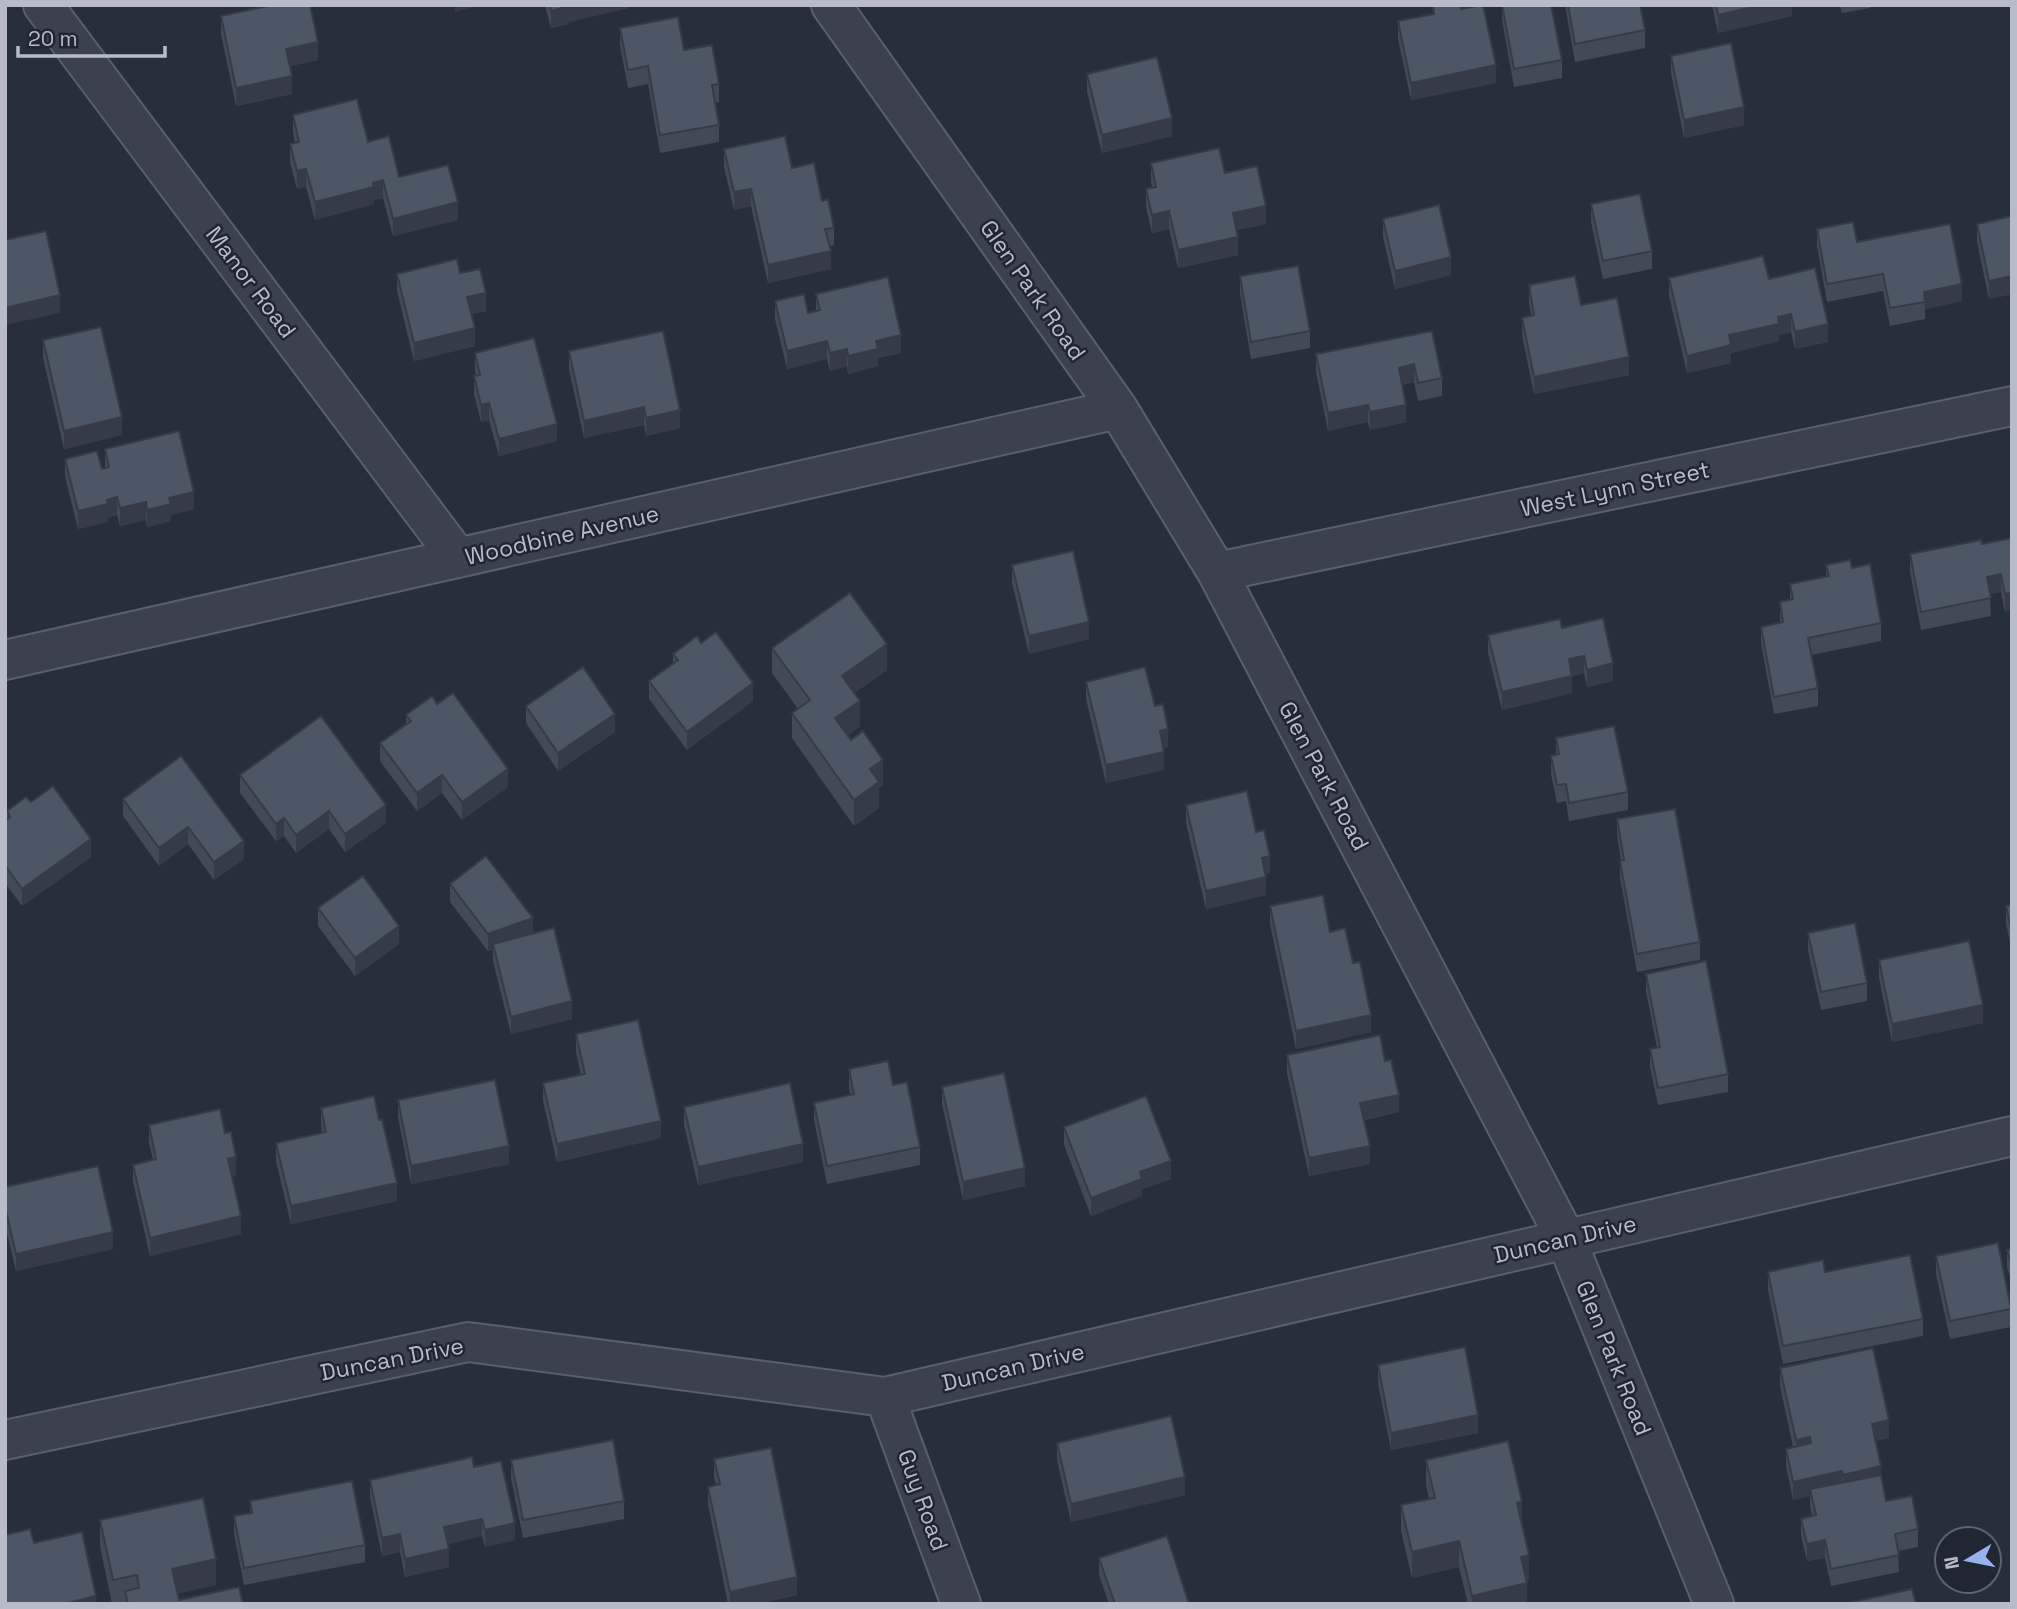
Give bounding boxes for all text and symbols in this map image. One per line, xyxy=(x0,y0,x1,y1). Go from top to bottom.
scale bar xyxy=(18,14,164,58)
text: 20 m xyxy=(28,25,78,52)
street label: Glen Park Road xyxy=(973,214,1093,366)
street label: Manor Road xyxy=(199,220,303,344)
street label: West Lynn Street xyxy=(1518,454,1712,524)
street label: Woodbine Avenue xyxy=(462,498,662,572)
street label: Glen Park Road xyxy=(1272,696,1376,856)
street label: Duncan Drive xyxy=(1491,1208,1639,1270)
street label: Glen Park Road xyxy=(1569,1276,1659,1440)
street label: Duncan Drive xyxy=(318,1330,466,1388)
street label: Duncan Drive xyxy=(939,1336,1087,1398)
street label: Guy Road xyxy=(891,1445,955,1555)
north arrow xyxy=(1933,1525,2003,1595)
text: N xyxy=(1938,1554,1965,1571)

